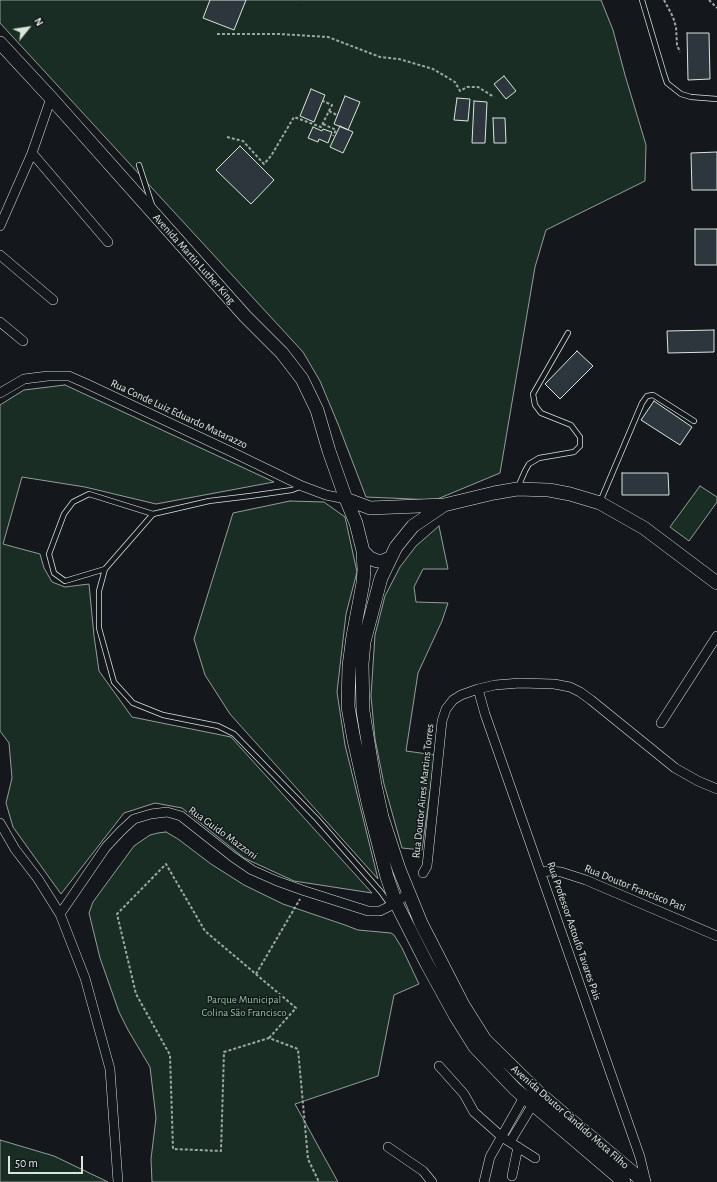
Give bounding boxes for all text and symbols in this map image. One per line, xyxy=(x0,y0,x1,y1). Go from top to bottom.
north arrow xyxy=(8,8,48,48)
text: N xyxy=(32,16,46,28)
street label: Avenida Martin Luther King xyxy=(150,211,238,307)
street label: Rua Conde Luiz Eduardo Matarazzo xyxy=(109,376,249,452)
street label: Rua Doutor Aires Martins Torres xyxy=(409,723,437,859)
street label: Rua Guido Mazzoni xyxy=(186,804,260,862)
street label: Rua Professor Astoufo Tavares Pais xyxy=(544,860,604,1002)
street label: Rua Doutor Francisco Pati xyxy=(582,862,688,914)
park label: Parque Municipal Colina São Francisco xyxy=(201,993,287,1019)
street label: Avenida Doutor Cândido Mota Filho xyxy=(508,1062,632,1172)
scale bar xyxy=(10,1148,85,1174)
text: 50 m xyxy=(15,1157,38,1169)

